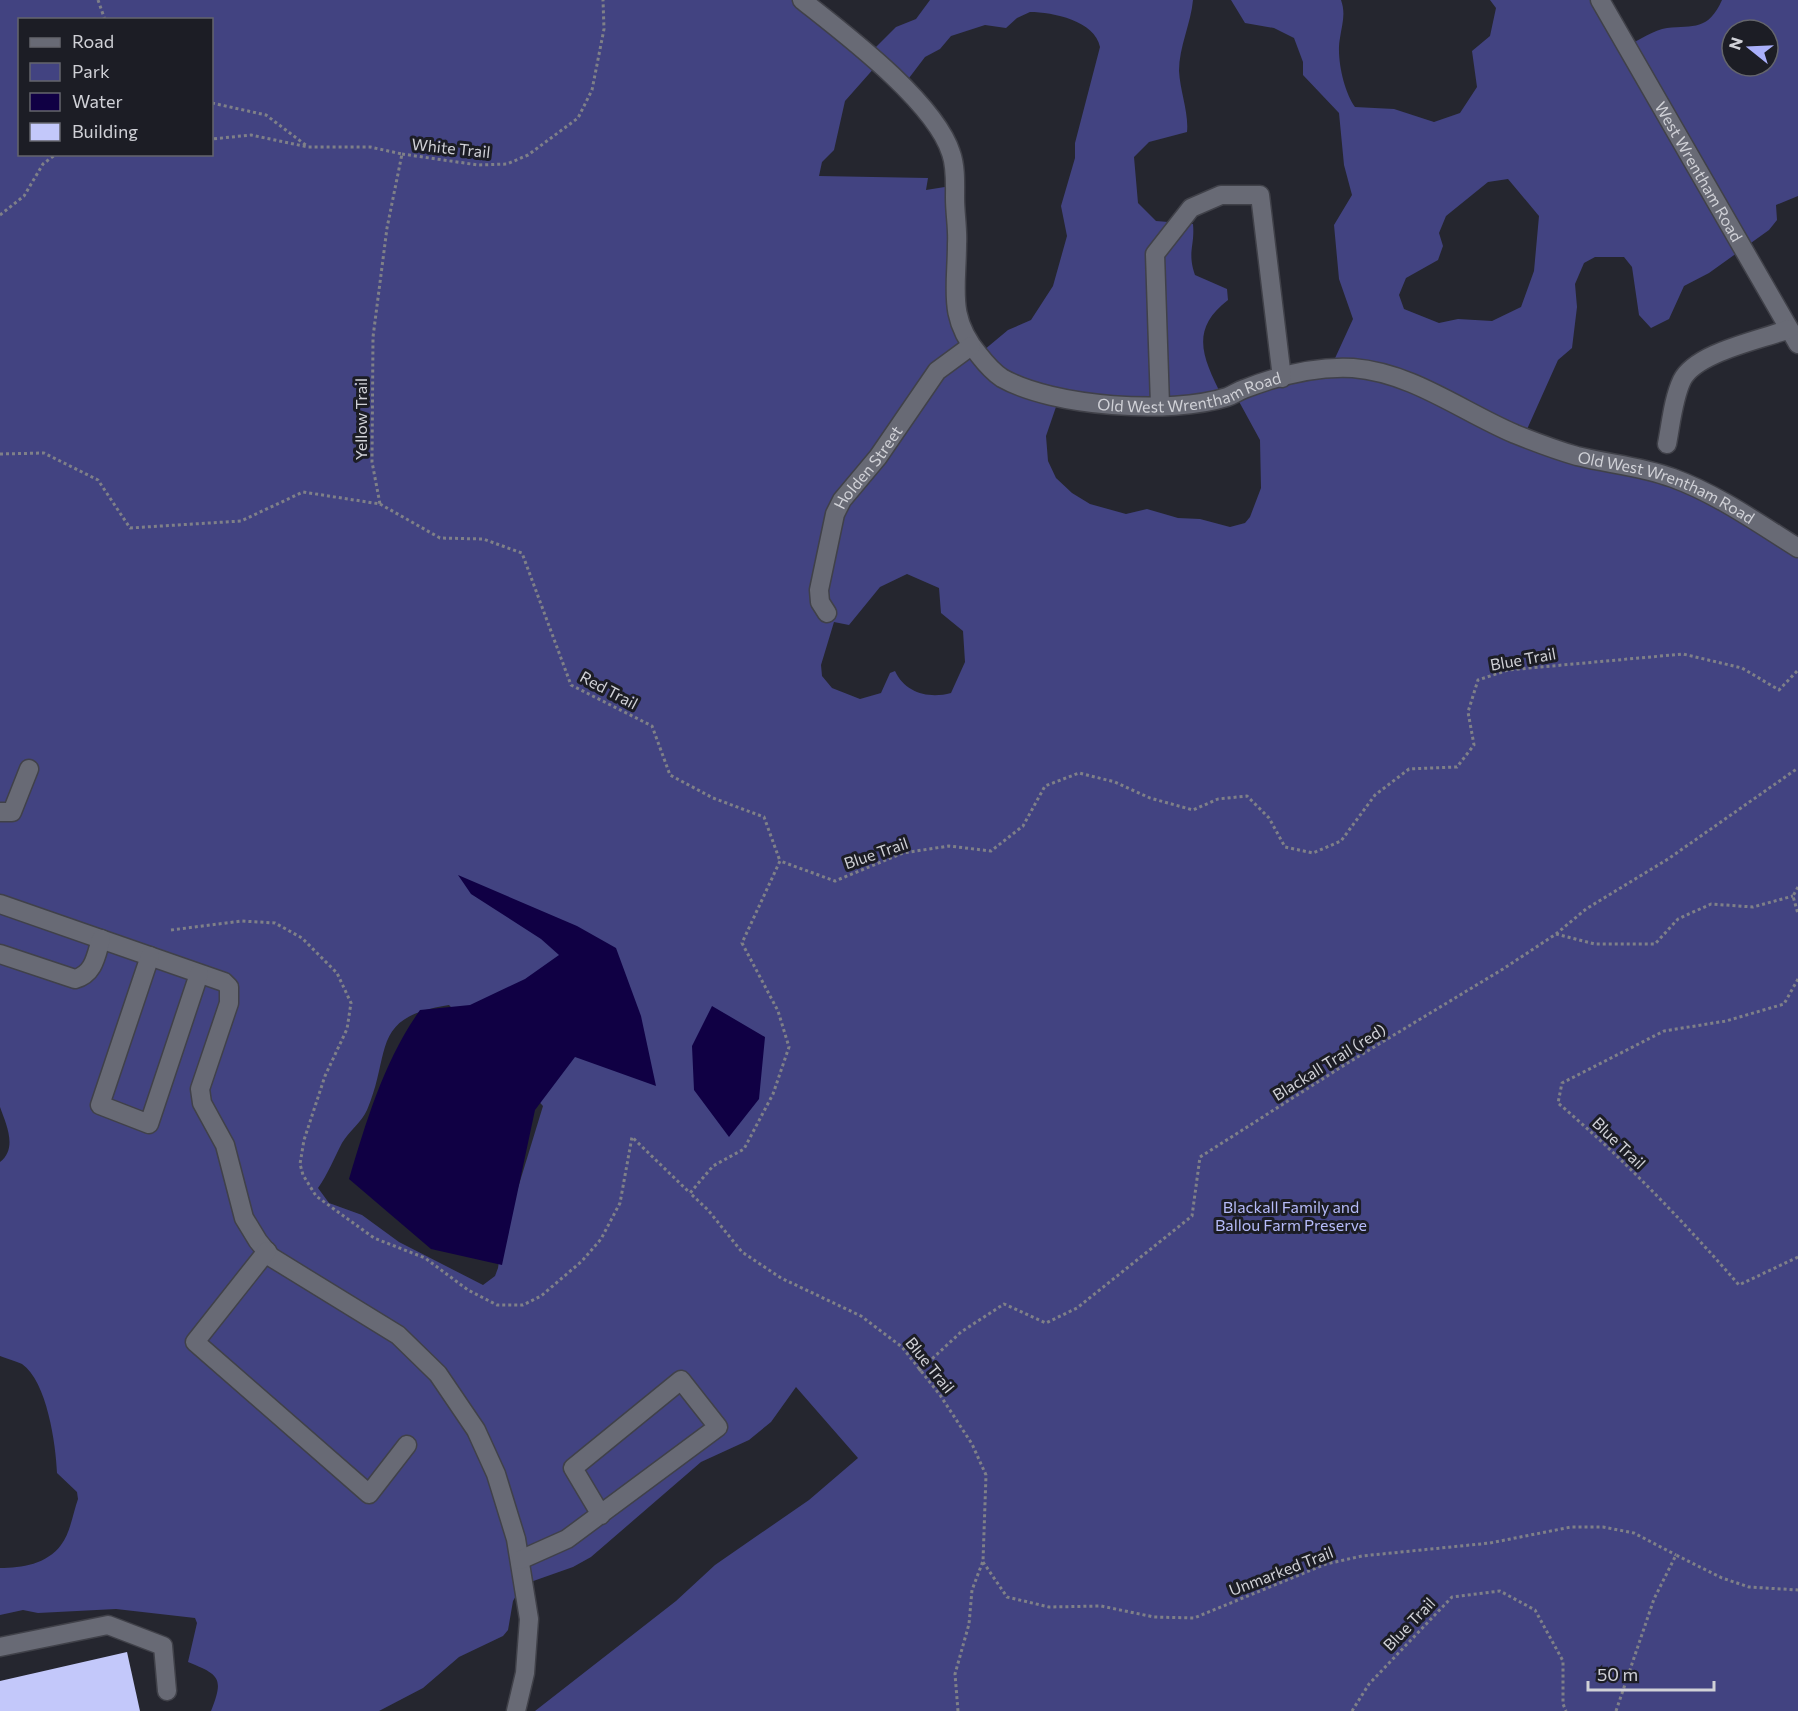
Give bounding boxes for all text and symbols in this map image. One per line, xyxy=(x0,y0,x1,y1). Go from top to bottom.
legend xyxy=(18,18,213,156)
north arrow xyxy=(1720,18,1780,78)
text: Road xyxy=(72,30,114,52)
text: N xyxy=(1724,35,1746,52)
text: Park xyxy=(72,60,110,82)
text: Water xyxy=(72,90,123,112)
street label: West Wrentham Road xyxy=(1651,98,1747,245)
text: Building xyxy=(72,120,138,142)
street label: White Trail xyxy=(411,134,491,161)
street label: Old West Wrentham Road xyxy=(1096,367,1283,416)
street label: Yellow Trail xyxy=(351,378,370,460)
street label: Holden Street xyxy=(829,421,906,512)
street label: Old West Wrentham Road xyxy=(1576,447,1758,527)
street label: Blue Trail xyxy=(1489,643,1557,674)
street label: Red Trail xyxy=(577,666,641,713)
street label: Blue Trail xyxy=(841,833,910,872)
street label: Blackall Trail (red) xyxy=(1269,1019,1389,1104)
street label: Blue Trail xyxy=(1589,1113,1650,1173)
park label: Blackall Family and Ballou Farm Preserve xyxy=(1215,1197,1367,1234)
street label: Blue Trail xyxy=(902,1333,959,1397)
street label: Unmarked Trail xyxy=(1226,1542,1336,1599)
street label: Blue Trail xyxy=(1379,1593,1439,1654)
scale bar xyxy=(1588,1654,1714,1692)
text: 50 m xyxy=(1597,1663,1638,1685)

